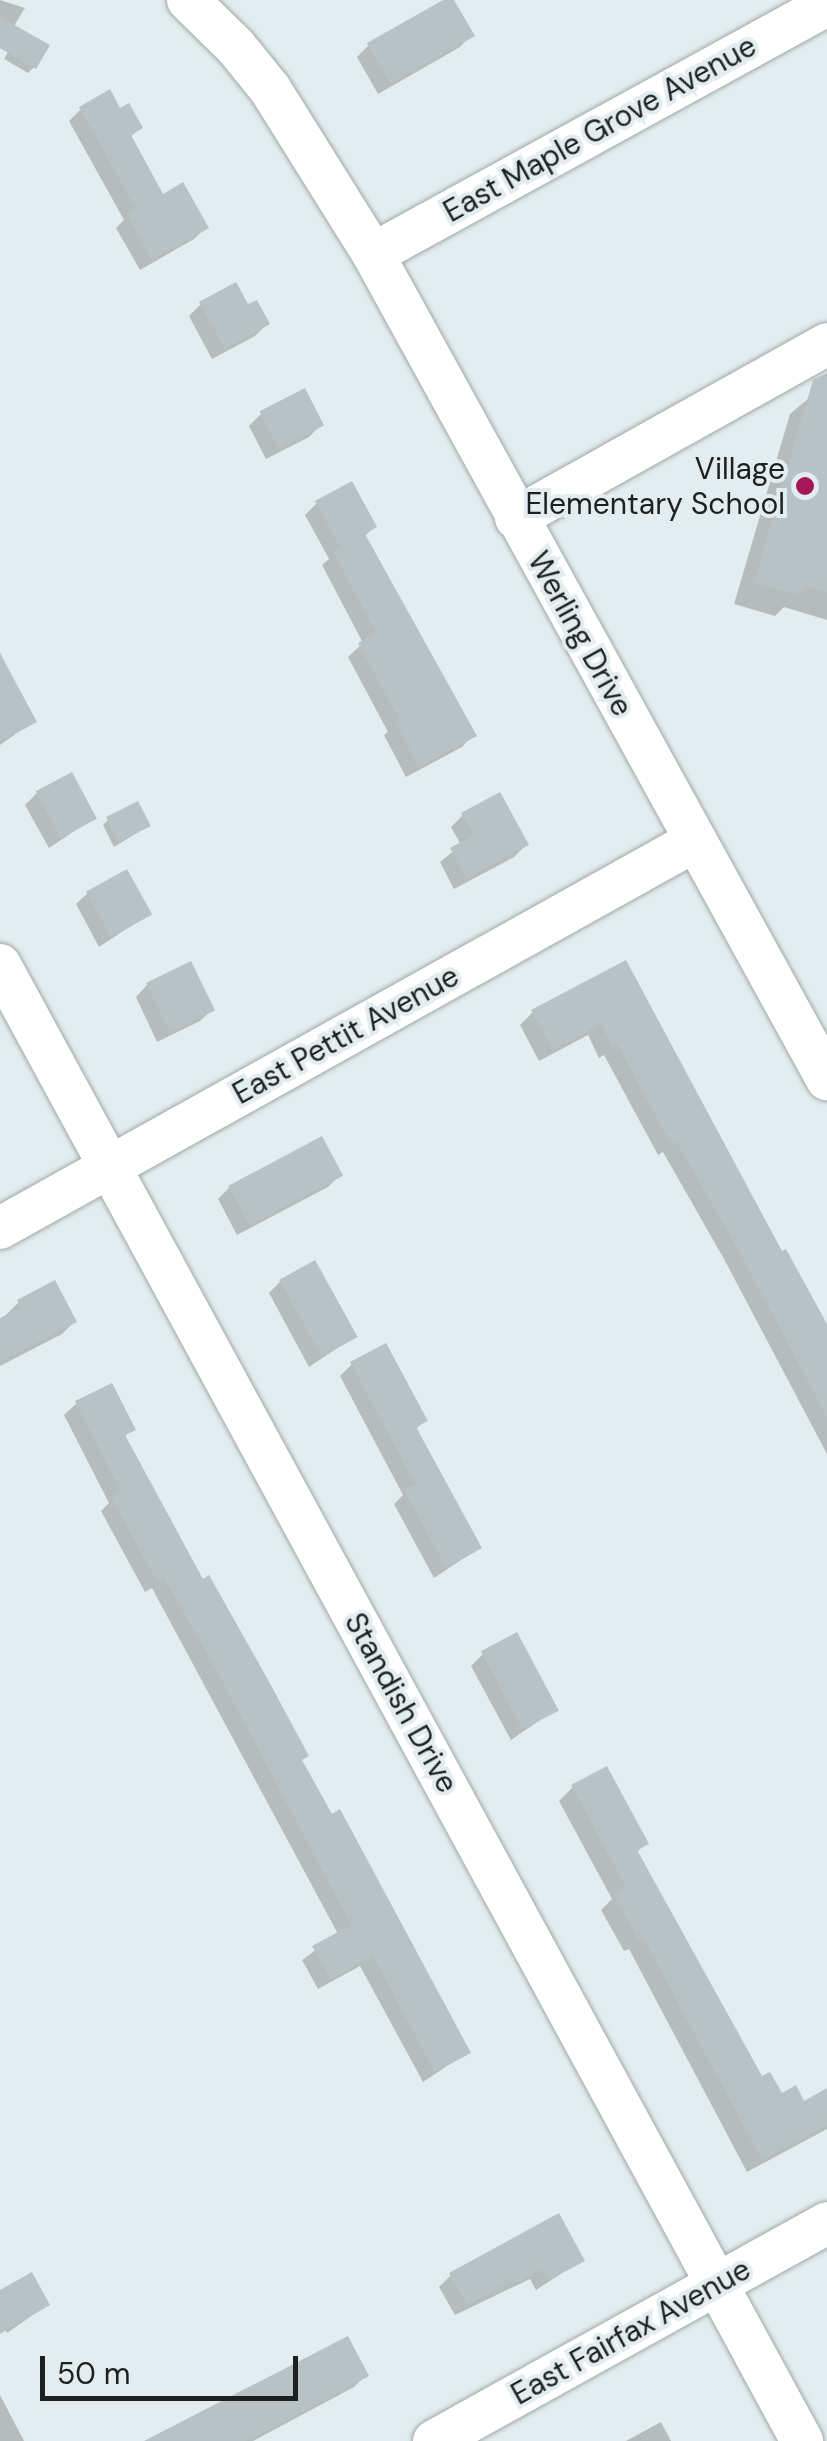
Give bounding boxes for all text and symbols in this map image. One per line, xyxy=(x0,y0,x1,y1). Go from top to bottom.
street label: East Maple Grove Avenue xyxy=(437,28,763,230)
place label: Village Elementary School xyxy=(525,451,785,522)
marker: Village Elementary School xyxy=(794,475,816,497)
street label: Werling Drive xyxy=(520,545,640,723)
street label: East Pettit Avenue xyxy=(227,958,465,1112)
street label: Standish Drive xyxy=(337,1607,465,1799)
street label: East Fairfax Avenue xyxy=(505,2251,757,2413)
scale bar xyxy=(45,2336,302,2398)
text: 50 m xyxy=(57,2354,131,2393)

